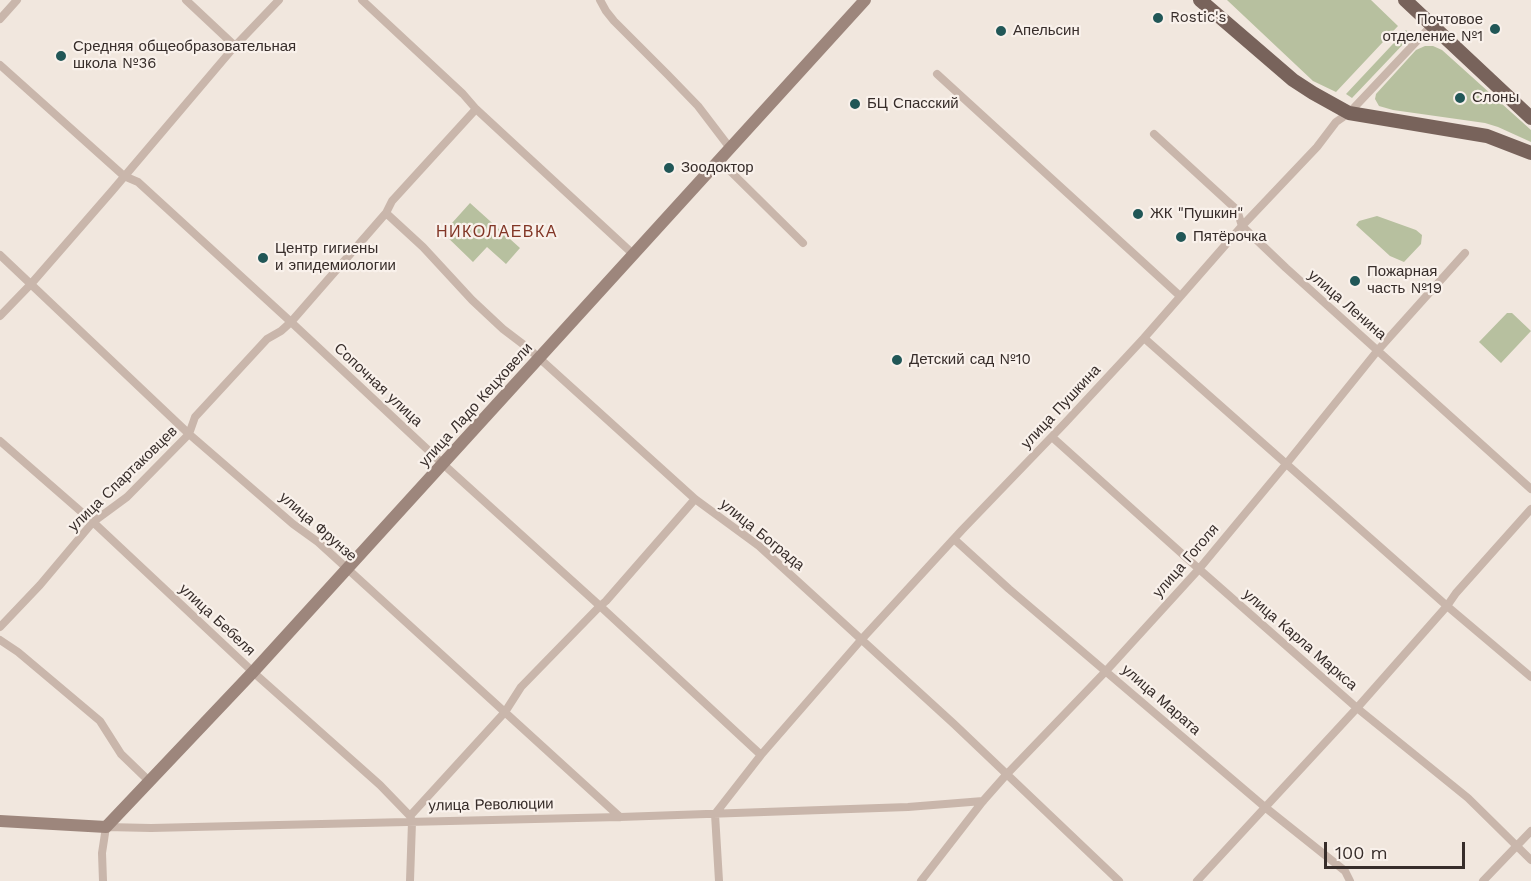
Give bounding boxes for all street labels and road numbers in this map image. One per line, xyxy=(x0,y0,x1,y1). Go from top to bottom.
street label: улица Ленина xyxy=(1304,266,1390,344)
street label: Сопочная улица xyxy=(330,339,426,431)
street label: улица Ладо Кецховели xyxy=(415,339,537,471)
street label: улица Пушкина xyxy=(1018,361,1104,453)
street label: улица Спартаковцев xyxy=(65,422,181,536)
street label: улица Фрунзе xyxy=(276,488,360,566)
street label: улица Бограда xyxy=(716,495,808,575)
street label: улица Гоголя xyxy=(1149,520,1223,602)
street label: улица Бебеля xyxy=(175,580,259,660)
street label: улица Карла Маркса xyxy=(1239,586,1361,694)
street label: улица Марата xyxy=(1118,661,1204,739)
street label: улица Революции xyxy=(428,795,554,815)

